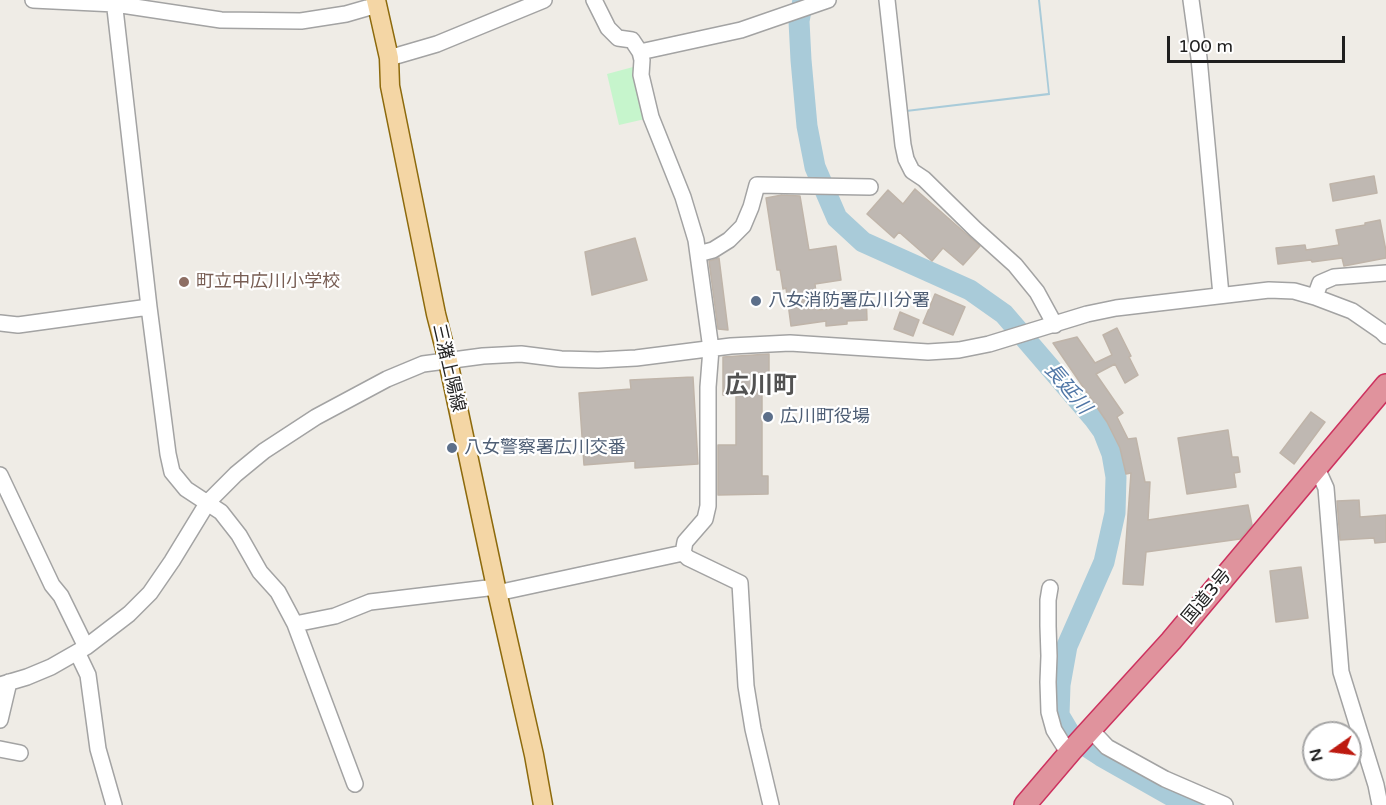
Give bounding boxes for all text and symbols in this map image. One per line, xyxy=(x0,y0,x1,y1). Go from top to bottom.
scale bar xyxy=(1170,24,1348,62)
text: 100 m xyxy=(1178,35,1233,57)
place label: 町立中広川小学校 xyxy=(196,271,340,293)
marker: 町立中広川小学校 xyxy=(177,275,191,289)
place label: 八女消防署広川分署 xyxy=(768,290,930,312)
marker: 八女消防署広川分署 xyxy=(749,294,763,308)
street label: 三潴上陽線 xyxy=(427,322,469,414)
water label: 長延川 xyxy=(1039,358,1095,420)
district label: 広川町 xyxy=(725,373,797,401)
place label: 広川町役場 xyxy=(780,406,870,428)
marker: 広川町役場 xyxy=(761,410,775,424)
place label: 八女警察署広川交番 xyxy=(464,437,626,459)
marker: 八女警察署広川交番 xyxy=(445,441,459,455)
street label: 国道3号 xyxy=(1178,565,1236,629)
north arrow xyxy=(1302,721,1362,781)
text: N xyxy=(1305,746,1328,764)

